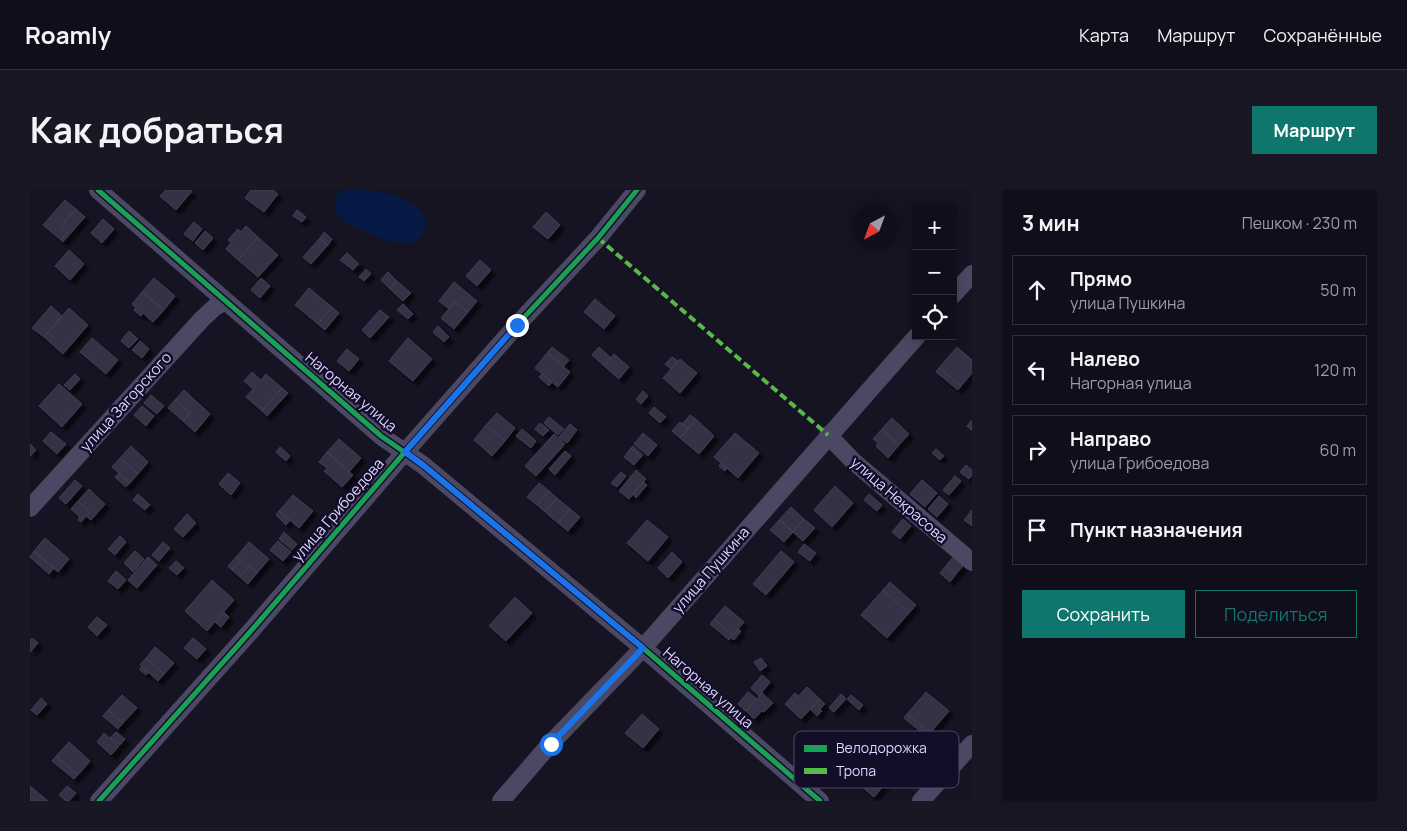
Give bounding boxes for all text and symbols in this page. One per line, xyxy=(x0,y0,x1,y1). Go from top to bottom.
text: Roamly xyxy=(25,18,111,51)
text: Карта xyxy=(1079,23,1129,47)
text: Маршрут xyxy=(1157,23,1235,47)
text: Сохранённые xyxy=(1263,23,1382,47)
text: Как добраться xyxy=(30,106,284,154)
button: Маршрут xyxy=(1252,106,1377,154)
north arrow xyxy=(852,205,897,250)
map controls xyxy=(912,205,957,340)
button: + xyxy=(912,205,957,250)
text: 3 мин xyxy=(1022,209,1079,237)
text: Пешком · 230 m xyxy=(1242,212,1357,234)
button: − xyxy=(912,250,957,295)
text: Прямо xyxy=(1070,266,1132,292)
icon: ahead xyxy=(1023,276,1051,304)
text: 50 m xyxy=(1320,279,1356,301)
text: улица Пушкина xyxy=(1070,292,1185,314)
button: locate xyxy=(912,295,957,340)
route end xyxy=(506,314,529,337)
text: Налево xyxy=(1070,346,1140,372)
street label: улица Загорского xyxy=(75,347,176,456)
street label: Нагорная улица xyxy=(301,347,402,436)
icon: left xyxy=(1023,356,1051,384)
text: 120 m xyxy=(1314,359,1356,381)
text: Нагорная улица xyxy=(1070,372,1192,394)
text: Направо xyxy=(1070,426,1151,452)
icon: right xyxy=(1023,436,1051,464)
text: 60 m xyxy=(1320,439,1356,461)
street label: улица Некрасова xyxy=(846,452,952,548)
text: улица Грибоедова xyxy=(1070,452,1209,474)
street label: улица Грибоедова xyxy=(287,454,388,566)
icon: arrive xyxy=(1023,516,1051,544)
text: Пункт назначения xyxy=(1070,517,1243,543)
street label: улица Пушкина xyxy=(667,522,754,617)
button: Сохранить xyxy=(1022,590,1185,638)
button: Поделиться xyxy=(1195,590,1357,638)
street label: Нагорная улица xyxy=(658,642,758,733)
legend xyxy=(794,731,959,788)
route start xyxy=(540,733,563,756)
text: Велодорожка xyxy=(836,738,927,757)
text: Тропа xyxy=(836,761,876,780)

